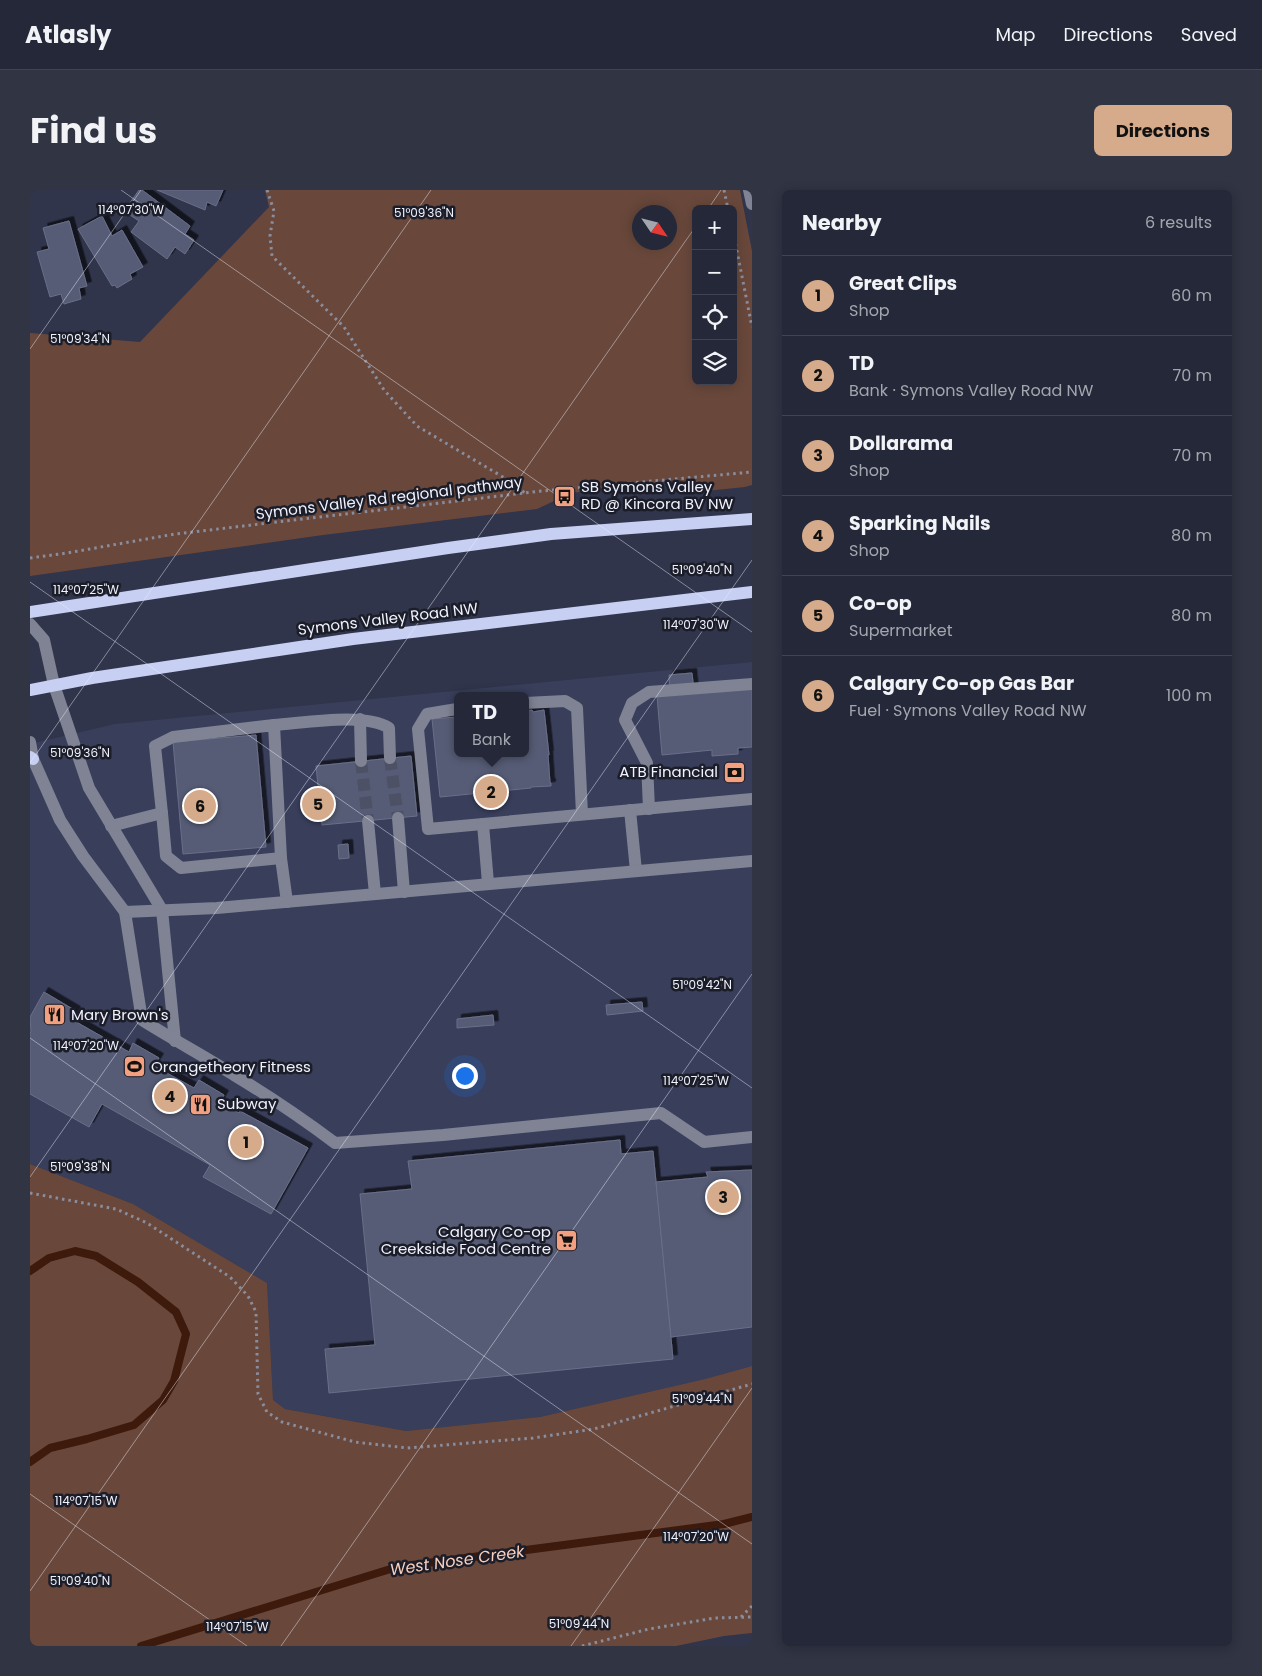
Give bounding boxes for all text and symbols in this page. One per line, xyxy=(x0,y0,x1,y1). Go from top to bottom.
text: Atlasly xyxy=(25,18,111,51)
text: Map xyxy=(996,22,1035,47)
text: Directions xyxy=(1063,22,1153,47)
text: Saved xyxy=(1181,22,1237,47)
button: Directions xyxy=(1094,105,1232,156)
text: Find us xyxy=(30,106,157,155)
text: 114°07'30"W xyxy=(98,201,164,218)
text: 51°09'36"N xyxy=(394,204,454,221)
north arrow xyxy=(632,205,677,250)
map controls xyxy=(692,205,737,385)
button: + xyxy=(692,205,737,250)
text: Nearby xyxy=(802,208,882,237)
text: 6 results xyxy=(1145,211,1212,234)
button: − xyxy=(692,250,737,295)
text: Great Clips xyxy=(849,270,957,297)
text: 1 xyxy=(815,284,821,307)
text: 60 m xyxy=(1171,284,1212,307)
button: locate xyxy=(692,295,737,340)
text: Shop xyxy=(849,299,890,322)
text: 51°09'34"N xyxy=(50,330,110,347)
button: layers xyxy=(692,340,737,385)
text: TD xyxy=(849,350,874,377)
text: 2 xyxy=(813,364,823,387)
text: 70 m xyxy=(1172,364,1212,387)
text: Bank · Symons Valley Road NW xyxy=(849,379,1093,402)
text: Dollarama xyxy=(849,430,953,457)
text: 3 xyxy=(813,444,823,467)
text: 70 m xyxy=(1172,444,1212,467)
text: Shop xyxy=(849,459,890,482)
street label: Symons Valley Rd regional pathway xyxy=(254,471,524,524)
place label: SB Symons Valley RD @ Kincora BV NW xyxy=(581,476,734,514)
bus stop icon: SB Symons Valley RD @ Kincora BV NW xyxy=(553,484,577,508)
text: Sparking Nails xyxy=(849,510,991,537)
text: 4 xyxy=(813,524,823,547)
text: 80 m xyxy=(1171,524,1212,547)
text: Shop xyxy=(849,539,890,562)
text: 51°09'40"N xyxy=(672,561,732,578)
text: 114°07'25"W xyxy=(53,581,119,598)
text: Co-op xyxy=(849,590,912,617)
street label: Symons Valley Road NW xyxy=(297,597,480,640)
text: 5 xyxy=(813,604,823,627)
text: 80 m xyxy=(1171,604,1212,627)
text: 114°07'30"W xyxy=(663,616,729,633)
text: Supermarket xyxy=(849,619,953,642)
text: Calgary Co-op Gas Bar xyxy=(849,670,1074,697)
text: 6 xyxy=(813,684,823,707)
text: 100 m xyxy=(1166,684,1212,707)
popup xyxy=(454,692,529,757)
text: TD xyxy=(472,699,497,726)
text: Fuel · Symons Valley Road NW xyxy=(849,699,1087,722)
text: Bank xyxy=(472,728,511,751)
text: 51°09'36"N xyxy=(50,744,110,761)
bank icon: ATB Financial xyxy=(722,760,746,784)
place label: ATB Financial xyxy=(619,761,718,782)
pin: 2 xyxy=(475,773,507,811)
pin: 5 xyxy=(302,785,334,823)
pin: 6 xyxy=(184,787,216,825)
text: 51°09'42"N xyxy=(672,976,732,993)
restaurant icon: Mary Brown's xyxy=(43,1003,67,1027)
place label: Mary Brown's xyxy=(71,1004,169,1025)
text: 114°07'20"W xyxy=(53,1037,119,1054)
sports icon: Orangetheory Fitness xyxy=(123,1055,147,1079)
place label: Orangetheory Fitness xyxy=(151,1056,311,1077)
your location xyxy=(452,1063,478,1089)
text: 114°07'25"W xyxy=(663,1072,729,1089)
pin: 4 xyxy=(154,1077,186,1115)
restaurant icon: Subway xyxy=(189,1092,213,1116)
place label: Subway xyxy=(217,1093,277,1114)
pin: 1 xyxy=(230,1123,262,1161)
text: 51°09'38"N xyxy=(50,1158,110,1175)
pin: 3 xyxy=(707,1178,739,1216)
place label: Calgary Co-op Creekside Food Centre xyxy=(381,1221,551,1259)
supermarket icon: Calgary Co-op Creekside Food Centre xyxy=(555,1229,579,1253)
text: 51°09'44"N xyxy=(672,1390,732,1407)
text: 114°07'15"W xyxy=(55,1492,118,1509)
text: 114°07'20"W xyxy=(663,1528,729,1545)
water label: West Nose Creek xyxy=(388,1540,526,1581)
text: 51°09'40"N xyxy=(50,1572,110,1589)
text: 51°09'44"N xyxy=(549,1615,609,1632)
text: 114°07'15"W xyxy=(206,1618,269,1635)

